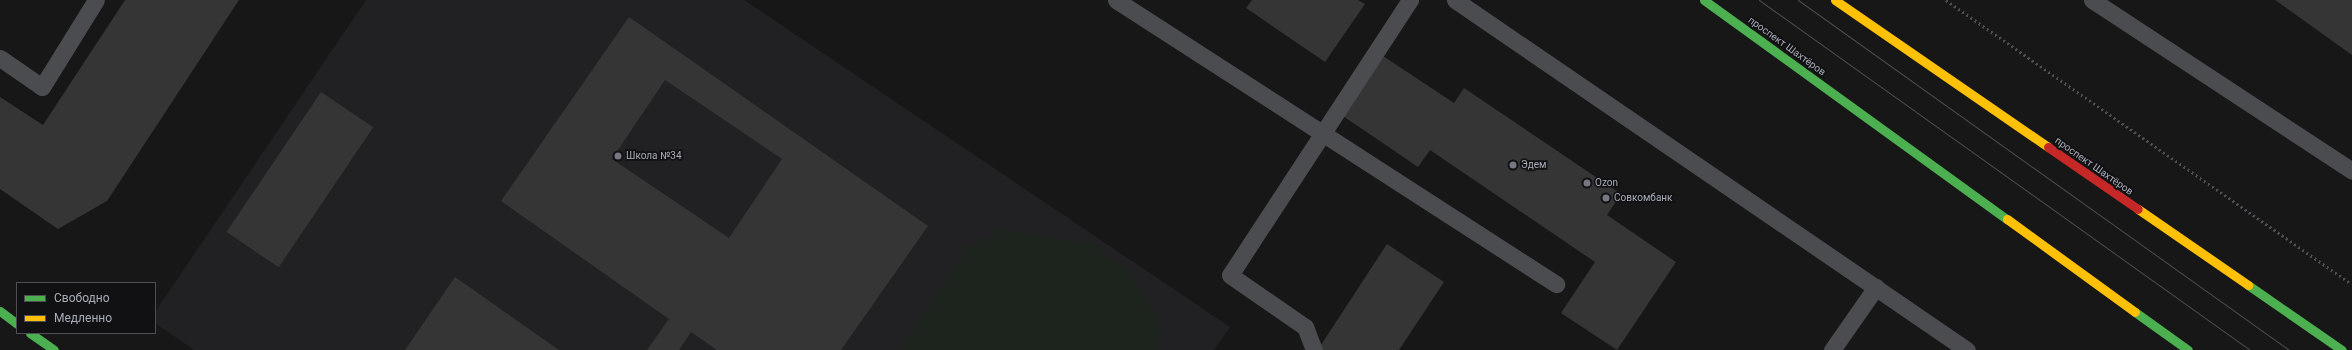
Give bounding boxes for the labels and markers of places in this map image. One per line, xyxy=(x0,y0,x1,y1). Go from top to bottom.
place label: Школа №34 xyxy=(626,150,682,162)
marker: Школа №34 xyxy=(613,151,623,161)
place label: Эдем xyxy=(1521,159,1546,171)
marker: Эдем xyxy=(1508,160,1518,170)
place label: Ozon xyxy=(1595,177,1618,189)
marker: Ozon xyxy=(1582,178,1592,188)
place label: Совкомбанк xyxy=(1614,192,1672,204)
marker: Совкомбанк xyxy=(1601,193,1611,203)

